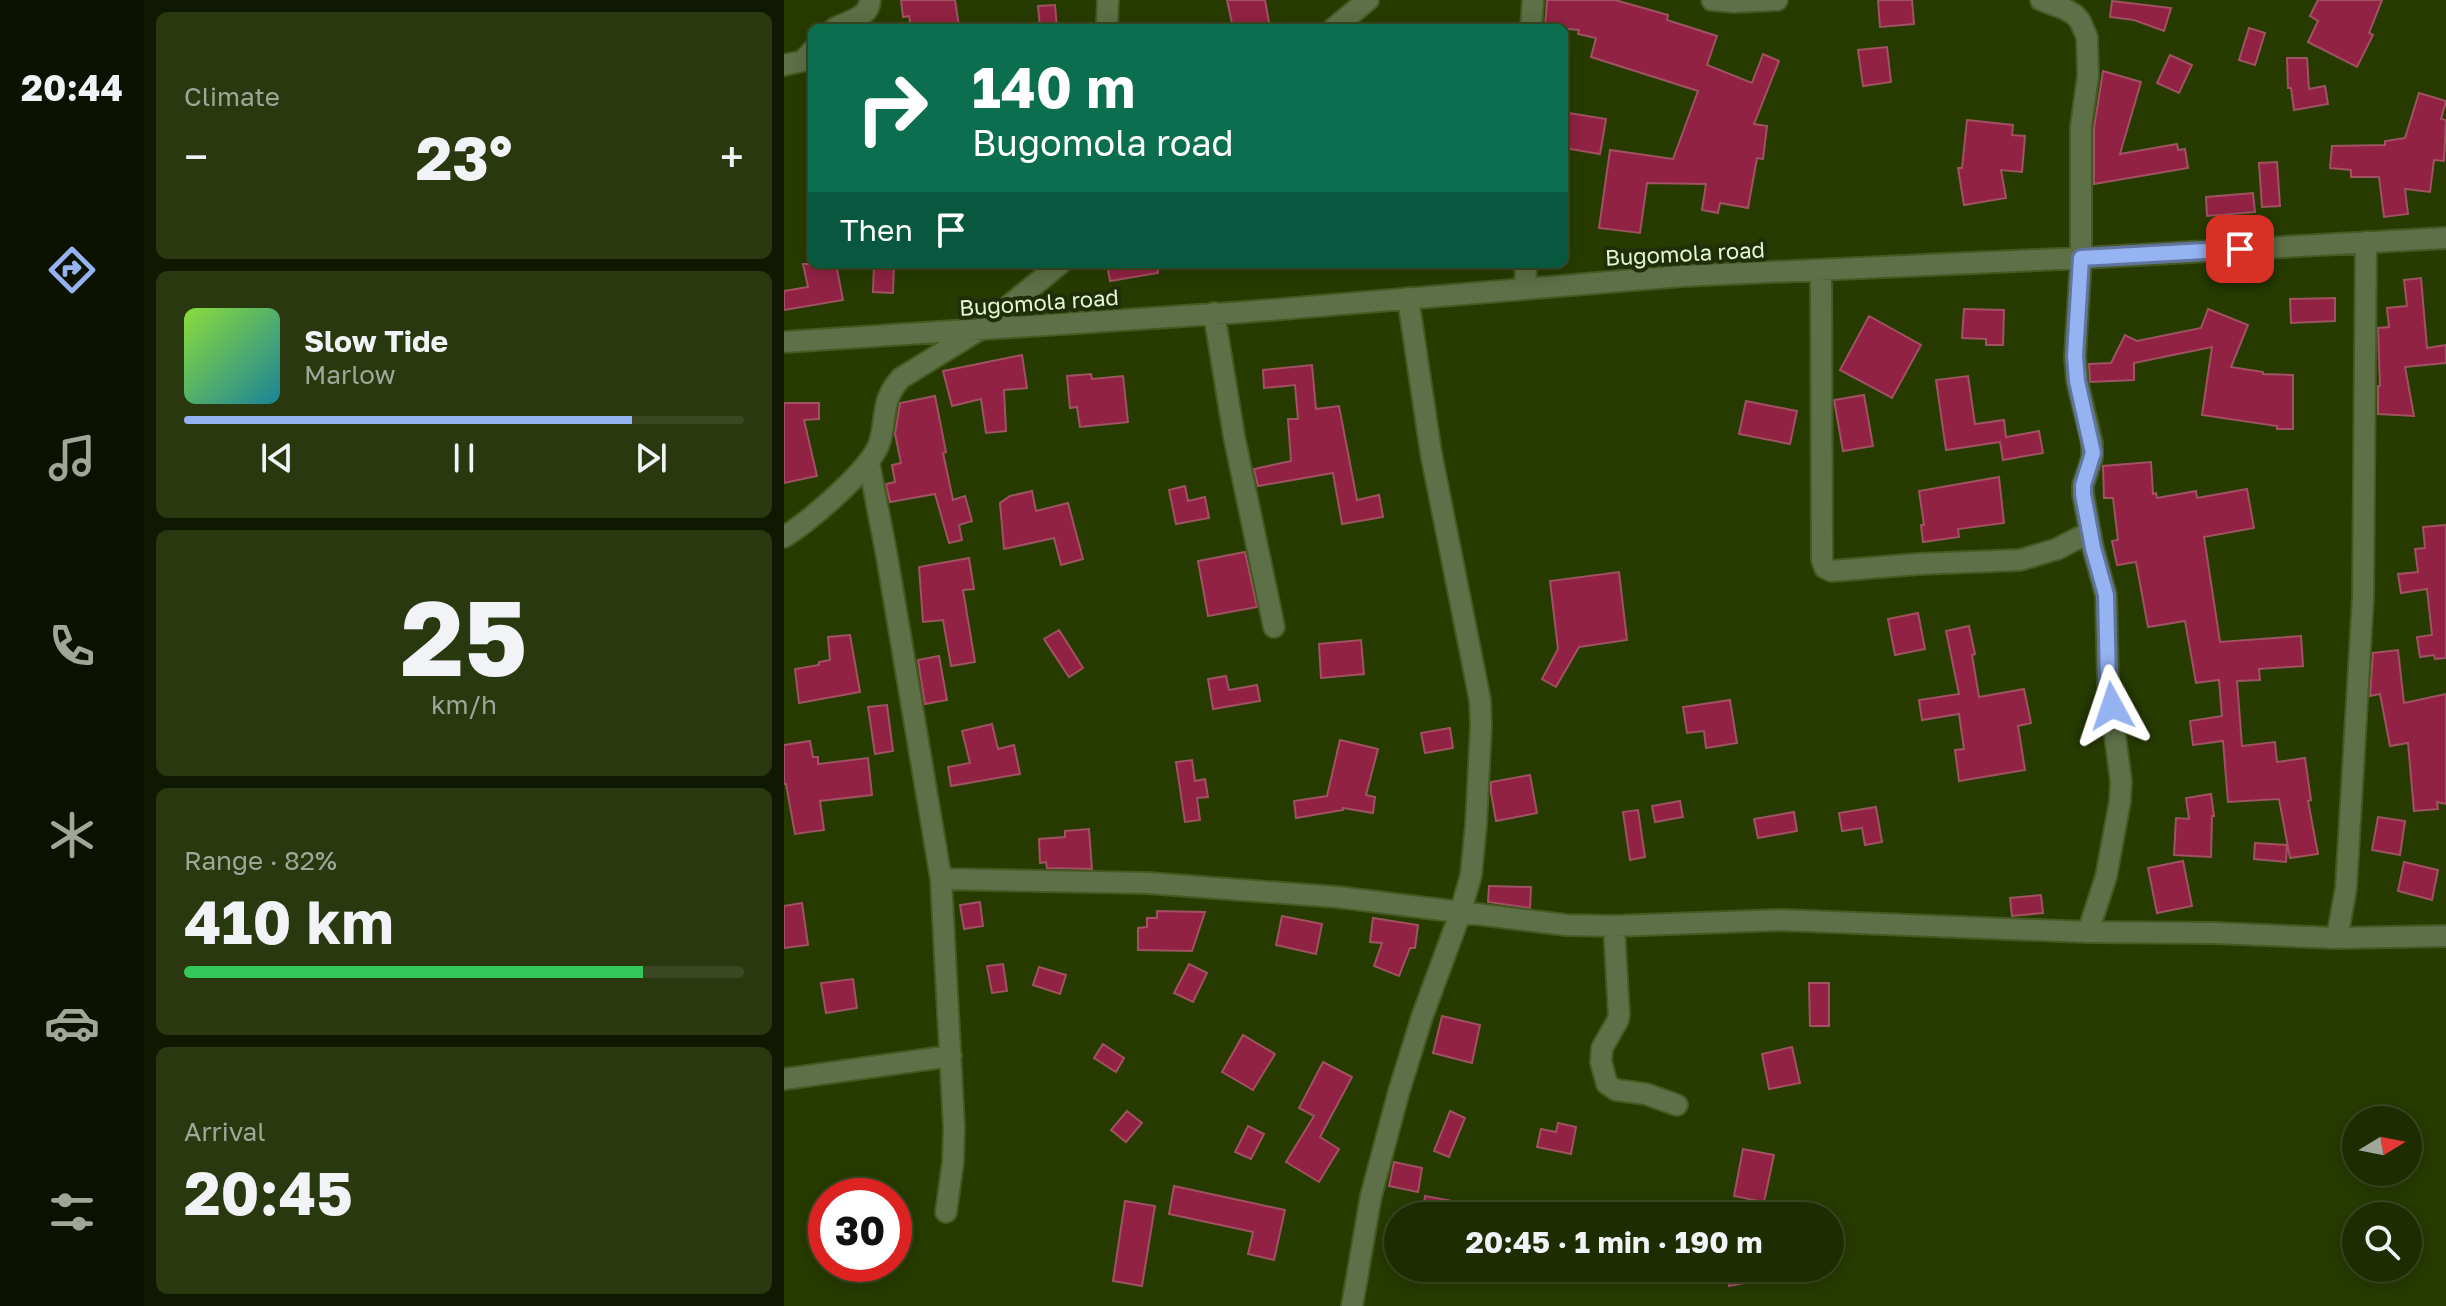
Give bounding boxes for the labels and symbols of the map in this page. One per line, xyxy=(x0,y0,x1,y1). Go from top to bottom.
pin xyxy=(2206,215,2274,283)
street label: Bugomola road xyxy=(1604,235,1766,271)
street label: Bugomola road xyxy=(958,283,1120,321)
position arrow xyxy=(2070,664,2154,748)
north arrow xyxy=(2342,1106,2422,1186)
speed limit sign: 30 xyxy=(808,1178,912,1282)

